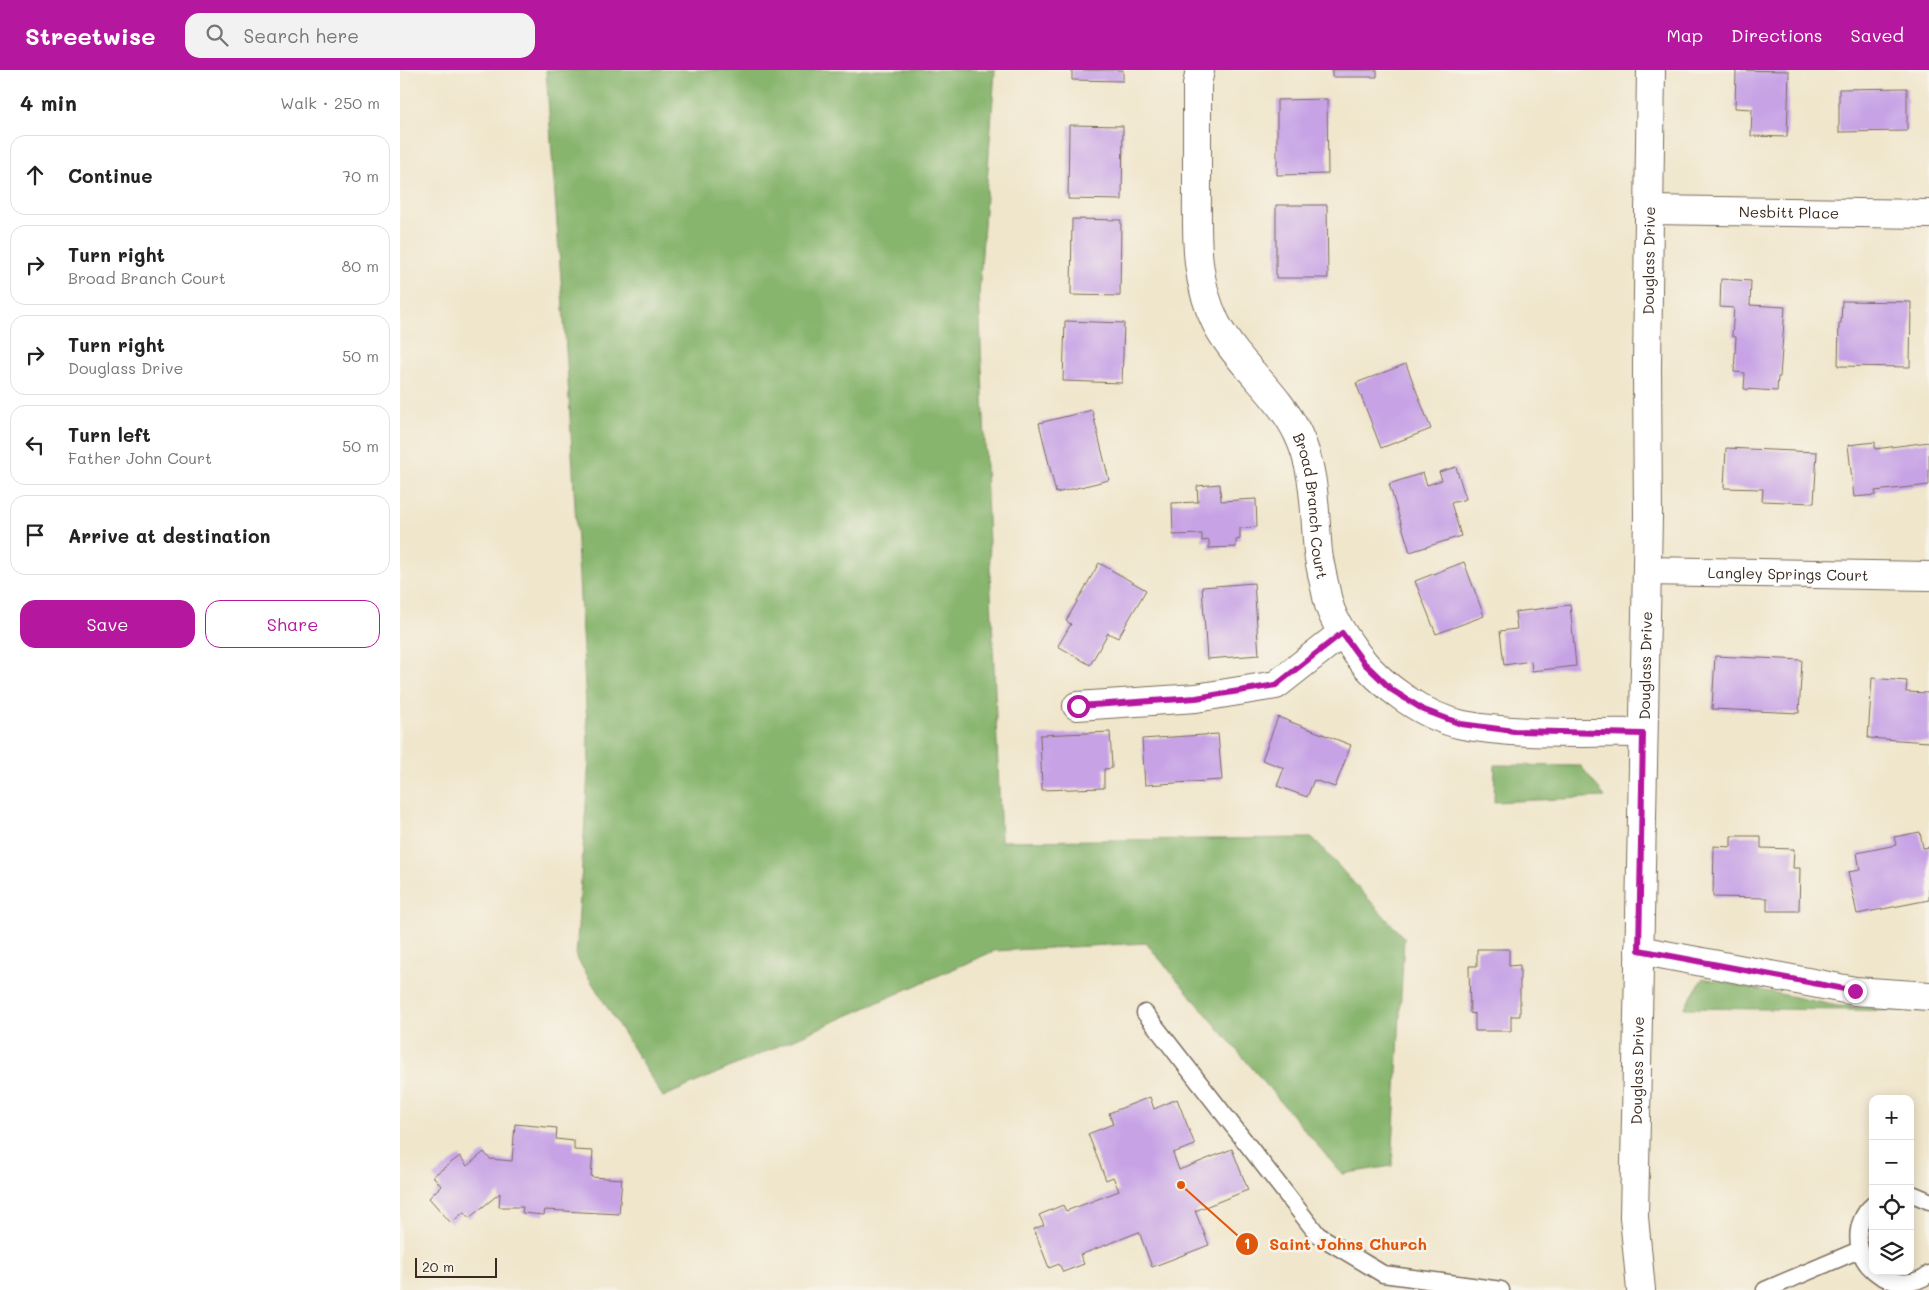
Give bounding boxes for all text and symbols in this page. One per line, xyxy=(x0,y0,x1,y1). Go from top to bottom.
search box xyxy=(185,13,535,58)
text: Streetwise xyxy=(25,20,155,51)
icon: search xyxy=(203,21,231,49)
text: Search here xyxy=(243,23,359,48)
text: Map xyxy=(1666,23,1703,47)
text: Directions xyxy=(1731,23,1823,47)
text: Saved xyxy=(1851,23,1904,47)
text: 4 min xyxy=(20,89,77,116)
text: Walk · 250 m xyxy=(280,92,380,113)
icon: ahead xyxy=(21,161,49,189)
text: Continue xyxy=(68,163,153,188)
text: 70 m xyxy=(342,165,379,186)
street label: Nesbitt Place xyxy=(1739,201,1839,223)
street label: Douglass Drive xyxy=(1638,206,1659,315)
text: Turn right xyxy=(68,242,165,267)
icon: right xyxy=(21,251,49,279)
text: 80 m xyxy=(342,255,379,276)
text: Broad Branch Court xyxy=(68,267,226,288)
text: Turn right xyxy=(68,332,165,357)
icon: right xyxy=(21,341,49,369)
text: 50 m xyxy=(342,345,379,366)
text: Douglass Drive xyxy=(68,357,183,378)
text: Turn left xyxy=(68,422,151,447)
street label: Broad Branch Court xyxy=(1289,430,1333,581)
icon: left xyxy=(21,431,49,459)
text: 50 m xyxy=(342,435,379,456)
text: Father John Court xyxy=(68,447,212,468)
icon: arrive xyxy=(21,521,49,549)
text: Arrive at destination xyxy=(68,523,271,548)
street label: Langley Springs Court xyxy=(1707,562,1869,585)
button: Save xyxy=(20,600,195,648)
button: Share xyxy=(205,600,380,648)
street label: Douglass Drive xyxy=(1634,611,1656,720)
route start xyxy=(1067,695,1090,718)
route end xyxy=(1844,980,1867,1003)
street label: Douglass Drive xyxy=(1626,1016,1648,1125)
map controls xyxy=(1869,1095,1914,1275)
button: + xyxy=(1869,1095,1914,1140)
button: − xyxy=(1869,1140,1914,1185)
button: locate xyxy=(1869,1185,1914,1230)
callout: Saint Johns Church xyxy=(1235,1228,1437,1259)
button: layers xyxy=(1869,1230,1914,1275)
text: 1 xyxy=(1244,1233,1250,1253)
text: Saint Johns Church xyxy=(1269,1233,1427,1254)
scale bar xyxy=(415,1255,498,1278)
text: 20 m xyxy=(422,1257,454,1276)

